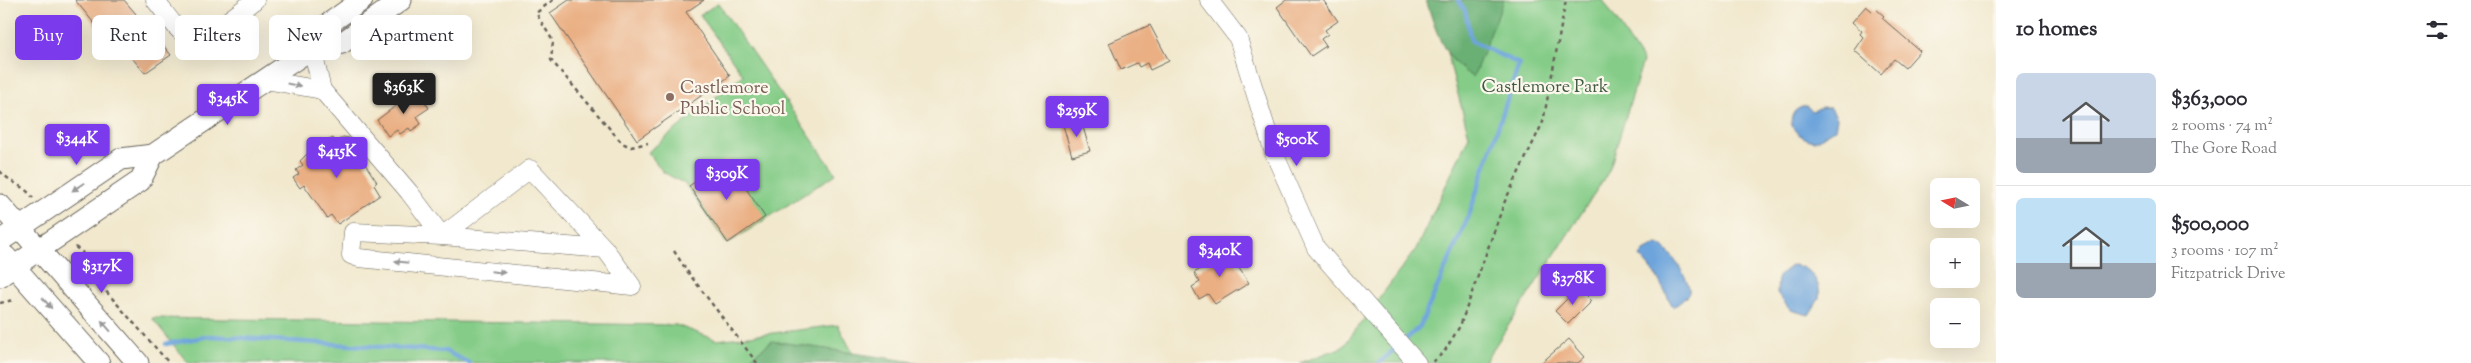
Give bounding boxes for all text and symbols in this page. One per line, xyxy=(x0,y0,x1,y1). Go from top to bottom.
chip: Buy xyxy=(15,15,82,60)
chip: Rent xyxy=(92,15,165,60)
chip: Filters xyxy=(175,15,259,60)
chip: New xyxy=(269,15,341,60)
chip: Apartment xyxy=(351,15,472,60)
text: 10 homes xyxy=(2016,15,2097,45)
icon: filters xyxy=(2423,16,2451,44)
pin: $363K xyxy=(369,72,439,115)
park label: Castlemore Park xyxy=(1482,75,1609,101)
place label: Castlemore Public School xyxy=(680,76,786,123)
text: $363K xyxy=(384,77,424,100)
one-way arrow xyxy=(286,81,301,89)
pin: $345K xyxy=(193,84,263,126)
text: $363,000 xyxy=(2171,85,2247,115)
text: $345K xyxy=(208,88,248,111)
marker: Castlemore Public School xyxy=(664,91,676,103)
icon: home xyxy=(2056,93,2116,153)
pin: $259K xyxy=(1042,96,1112,138)
text: $259K xyxy=(1057,100,1097,123)
text: 2 rooms · 74 m² xyxy=(2171,115,2273,138)
pin: $344K xyxy=(42,124,112,166)
pin: $500K xyxy=(1262,124,1332,167)
text: $344K xyxy=(56,128,98,151)
text: $500K xyxy=(1276,129,1318,152)
pin: $415K xyxy=(302,136,372,179)
text: The Gore Road xyxy=(2171,138,2277,161)
text: $415K xyxy=(317,141,357,164)
pin: $309K xyxy=(692,158,762,201)
text: $309K xyxy=(706,163,748,186)
north arrow xyxy=(1930,178,1980,228)
map controls xyxy=(1930,178,1980,348)
one-way arrow xyxy=(71,182,85,192)
text: $500,000 xyxy=(2171,210,2249,240)
icon: home xyxy=(2056,218,2116,278)
pin: $340K xyxy=(1185,236,1255,278)
button: + xyxy=(1930,238,1980,288)
text: $340K xyxy=(1199,240,1241,263)
text: 3 rooms · 107 m² xyxy=(2171,240,2279,263)
pin: $317K xyxy=(67,252,137,294)
text: $317K xyxy=(82,256,122,279)
one-way arrow xyxy=(392,258,408,266)
text: Fitzpatrick Drive xyxy=(2171,263,2285,286)
pin: $378K xyxy=(1538,264,1608,306)
text: $378K xyxy=(1552,268,1594,291)
one-way arrow xyxy=(490,269,506,277)
one-way arrow xyxy=(41,297,52,310)
button: − xyxy=(1930,298,1980,348)
one-way arrow xyxy=(100,321,112,333)

